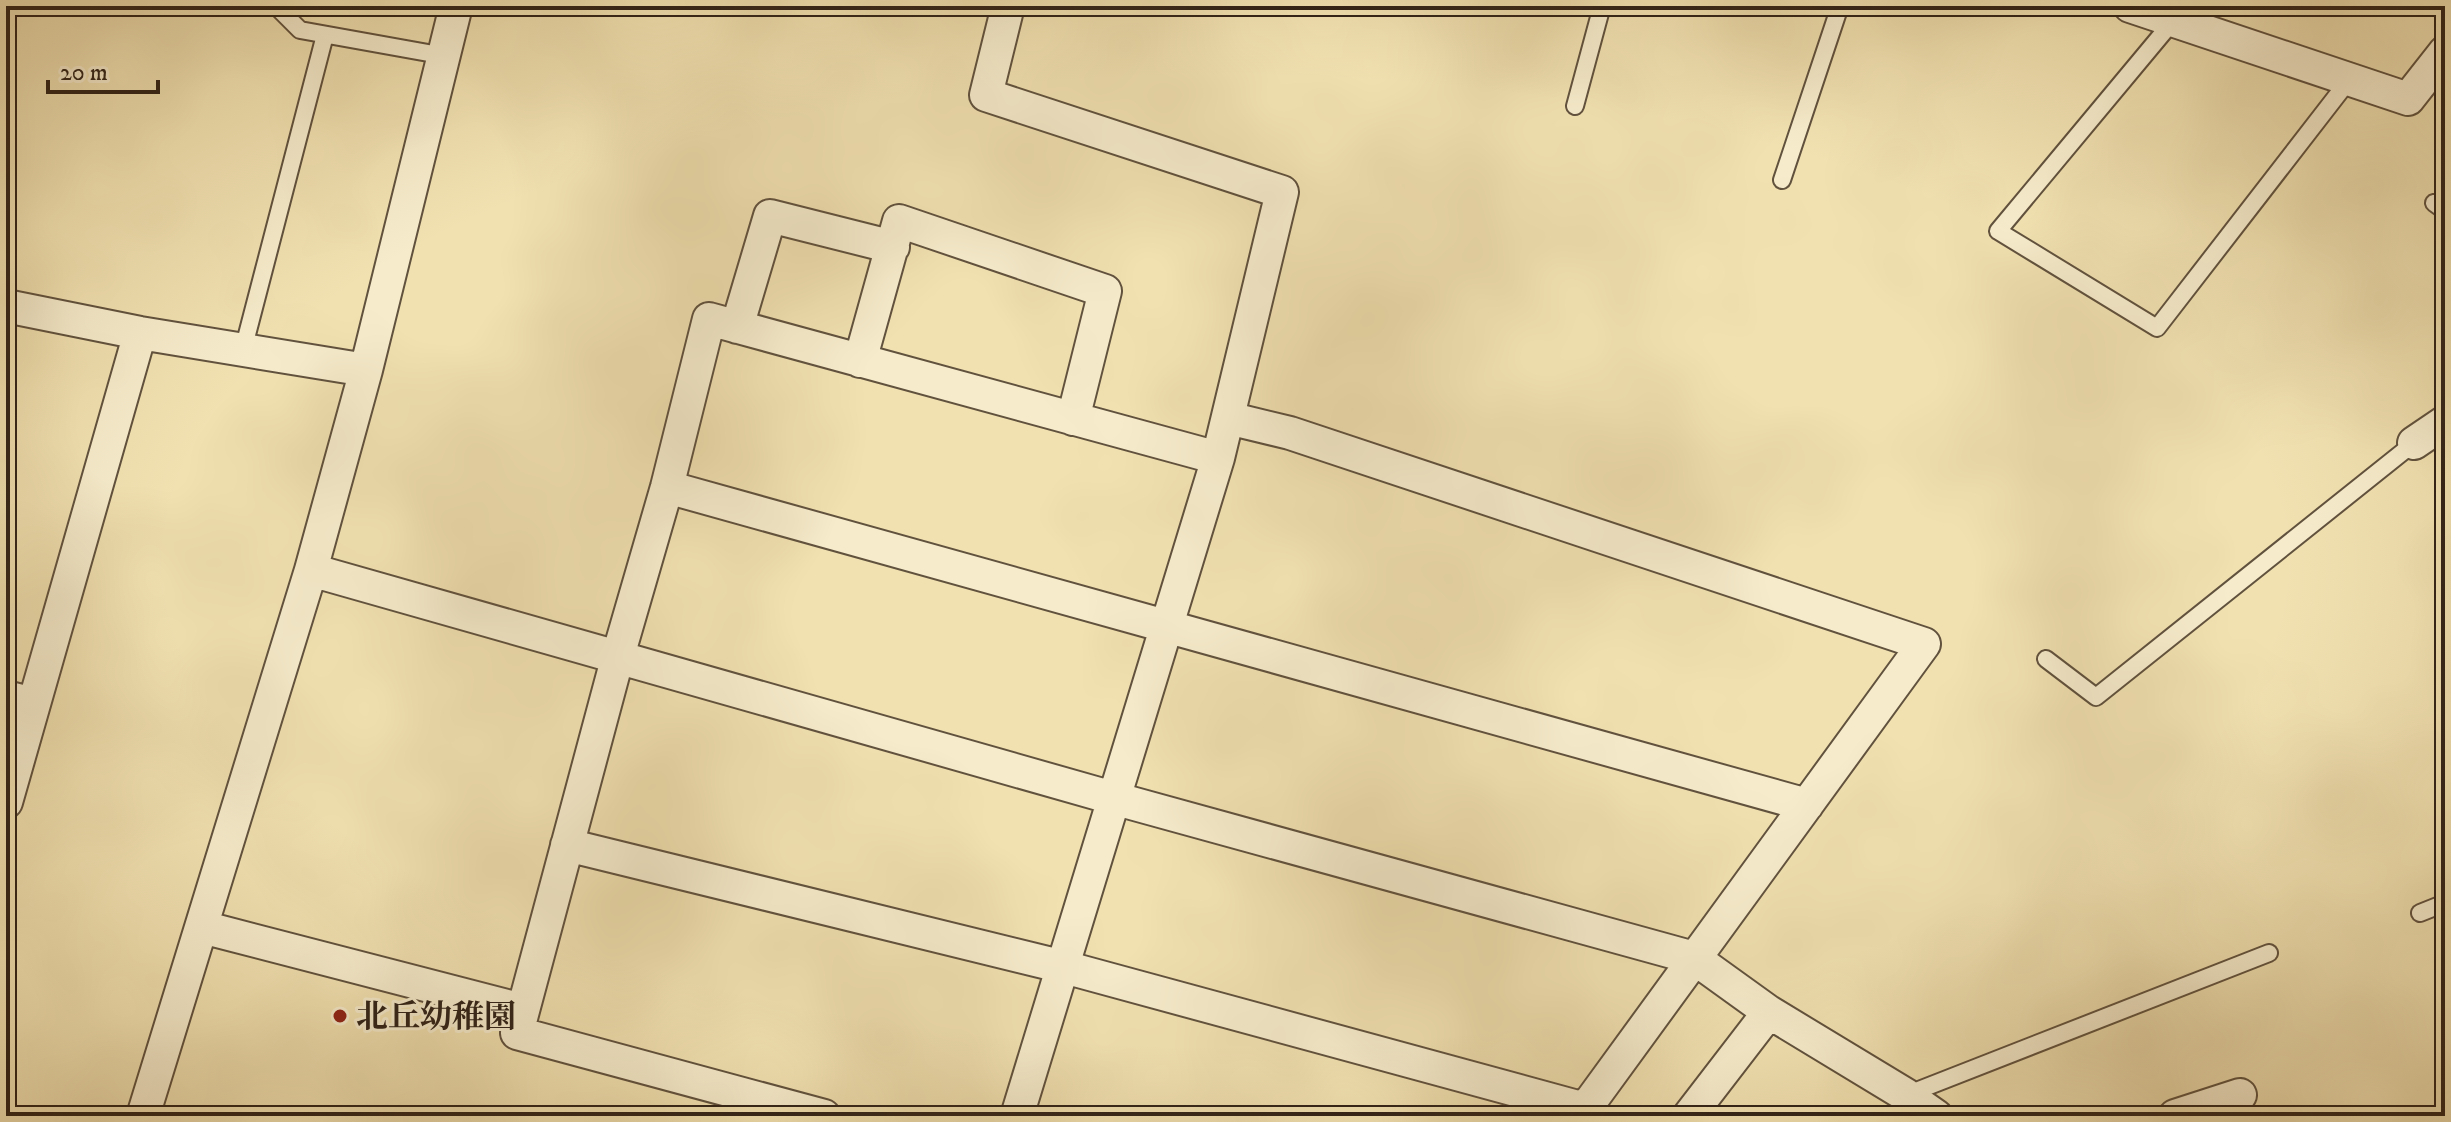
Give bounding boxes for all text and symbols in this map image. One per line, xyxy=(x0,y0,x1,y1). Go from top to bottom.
scale bar xyxy=(48,44,158,94)
text: 20 m xyxy=(60,58,108,88)
place label: 北丘幼稚園 xyxy=(356,998,516,1038)
marker: 北丘幼稚園 xyxy=(331,1007,349,1025)

